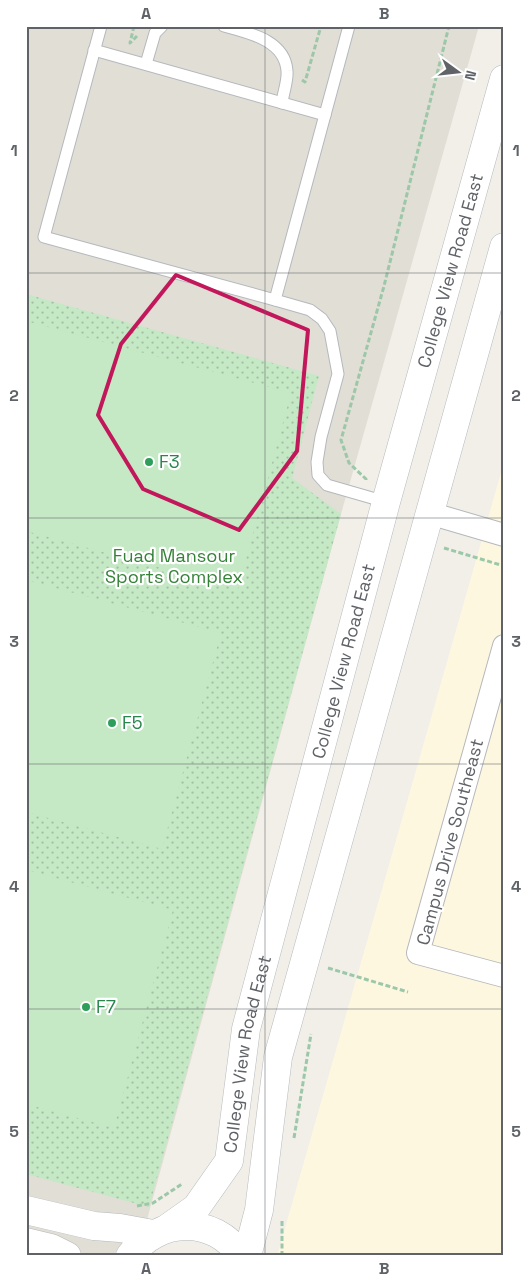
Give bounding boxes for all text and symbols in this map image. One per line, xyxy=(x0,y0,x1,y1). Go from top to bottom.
text: A xyxy=(141,3,151,24)
text: B xyxy=(379,3,389,24)
north arrow xyxy=(432,48,482,98)
text: N xyxy=(461,68,480,82)
text: 1 xyxy=(10,140,18,161)
text: 1 xyxy=(512,140,520,161)
street label: College View Road East xyxy=(412,171,488,370)
text: 2 xyxy=(9,385,19,406)
text: 2 xyxy=(511,385,521,406)
place label: F3 xyxy=(159,450,180,473)
marker: F3 xyxy=(143,456,155,468)
park label: Fuad Mansour Sports Complex xyxy=(105,544,243,588)
street label: College View Road East xyxy=(306,561,380,761)
text: 3 xyxy=(9,631,19,652)
text: 3 xyxy=(511,631,521,652)
place label: F5 xyxy=(122,711,143,734)
marker: F5 xyxy=(106,717,118,729)
street label: Campus Drive Southeast xyxy=(411,736,488,948)
text: 4 xyxy=(9,876,19,897)
text: 4 xyxy=(511,876,521,897)
street label: College View Road East xyxy=(218,953,276,1154)
place label: F7 xyxy=(96,995,116,1018)
marker: F7 xyxy=(80,1001,92,1013)
text: 5 xyxy=(9,1121,19,1142)
text: 5 xyxy=(511,1121,521,1142)
text: A xyxy=(141,1258,151,1279)
text: B xyxy=(379,1258,389,1279)

